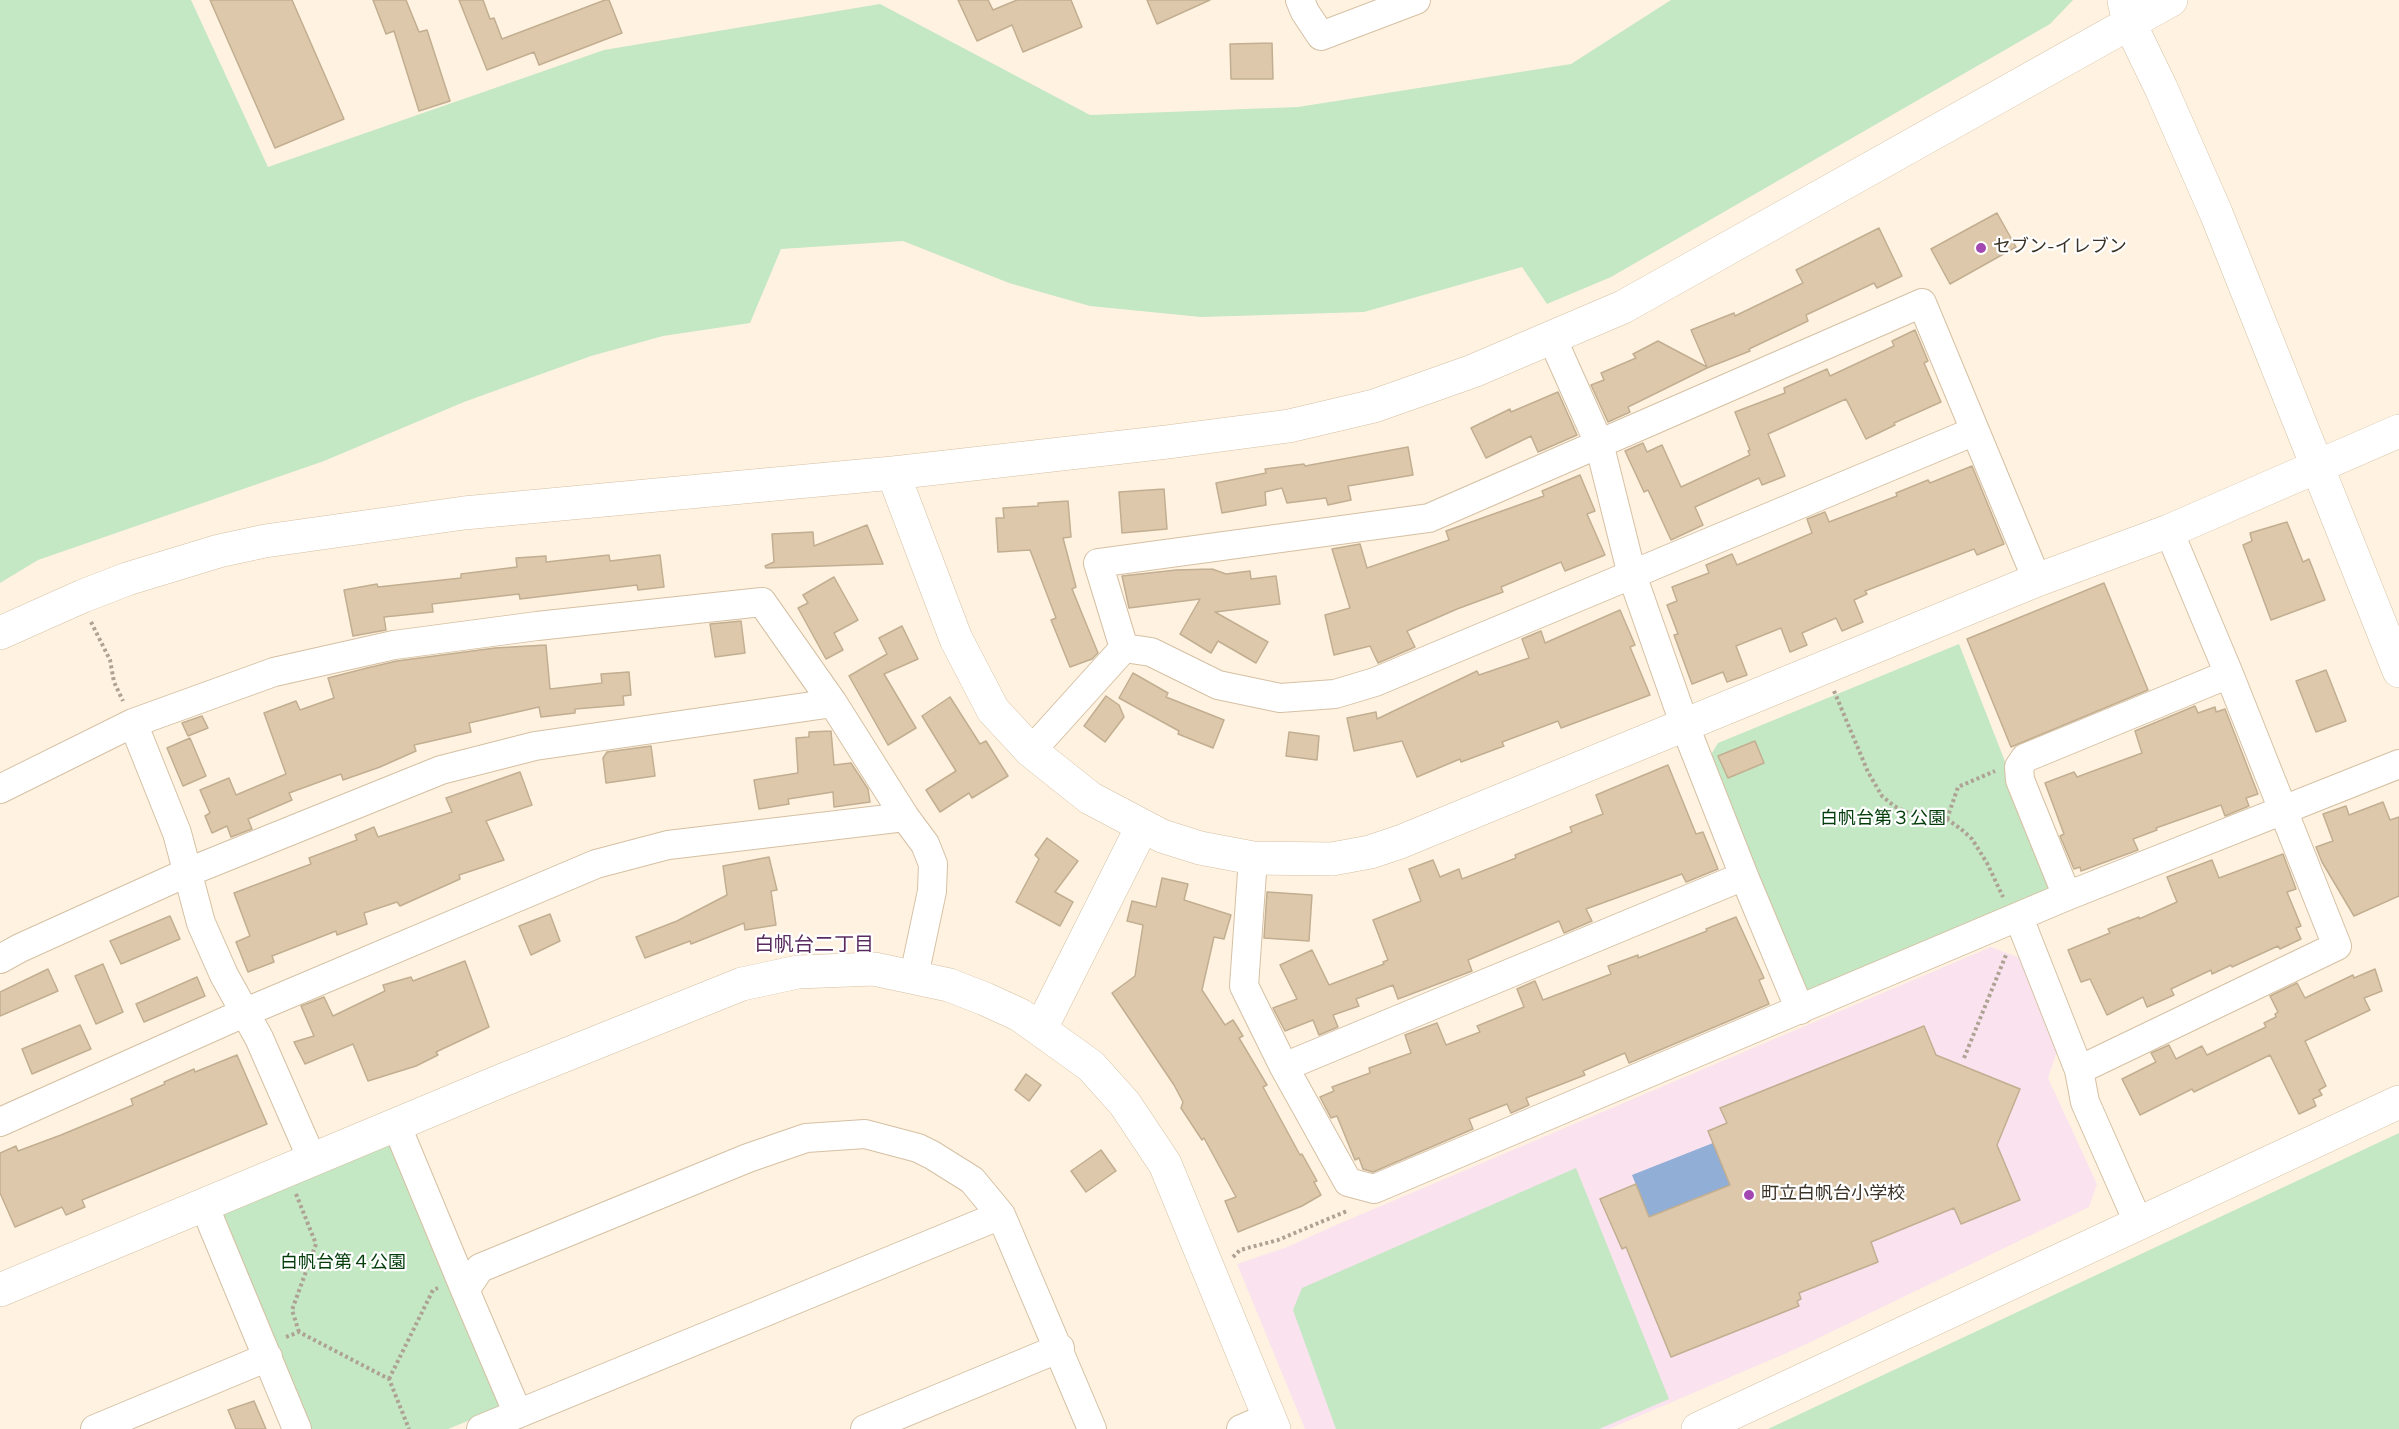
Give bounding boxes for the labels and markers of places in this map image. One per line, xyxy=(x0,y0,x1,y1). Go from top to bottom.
place label: セブン-イレブン xyxy=(1993,237,2127,259)
marker: セブン-イレブン xyxy=(1974,241,1988,255)
place label: 町立白帆台小学校 xyxy=(1761,1184,1905,1206)
marker: 町立白帆台小学校 xyxy=(1742,1188,1756,1202)

